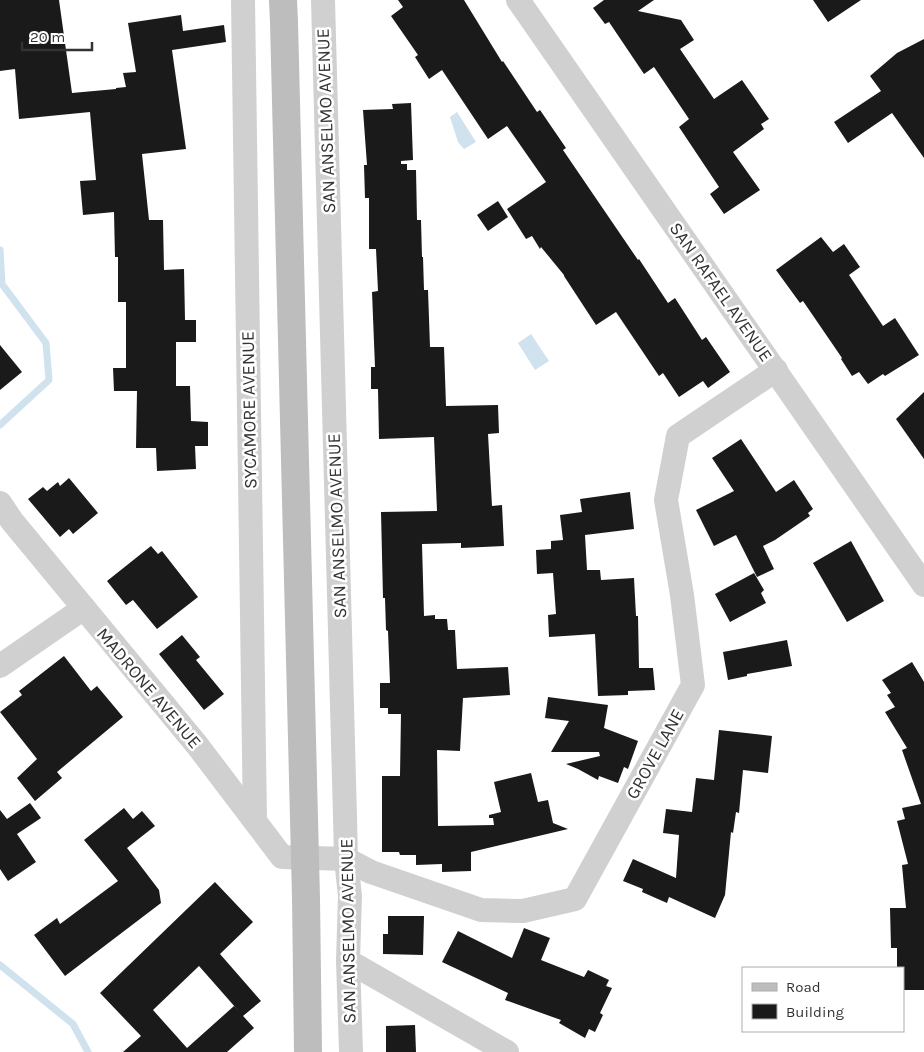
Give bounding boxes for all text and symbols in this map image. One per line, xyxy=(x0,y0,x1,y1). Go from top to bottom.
scale bar xyxy=(22,20,92,52)
text: 20 m xyxy=(30,28,65,46)
street label: SAN ANSELMO AVENUE xyxy=(312,28,340,214)
street label: SAN RAFAEL AVENUE xyxy=(665,218,777,366)
street label: SYCAMORE AVENUE xyxy=(237,331,261,489)
street label: SAN ANSELMO AVENUE xyxy=(323,433,351,619)
street label: MADRONE AVENUE xyxy=(92,623,206,753)
street label: GROVE LANE xyxy=(621,705,689,803)
street label: SAN ANSELMO AVENUE xyxy=(335,838,361,1024)
legend xyxy=(742,967,904,1032)
text: Road xyxy=(786,978,821,996)
text: Building xyxy=(786,1003,844,1021)

